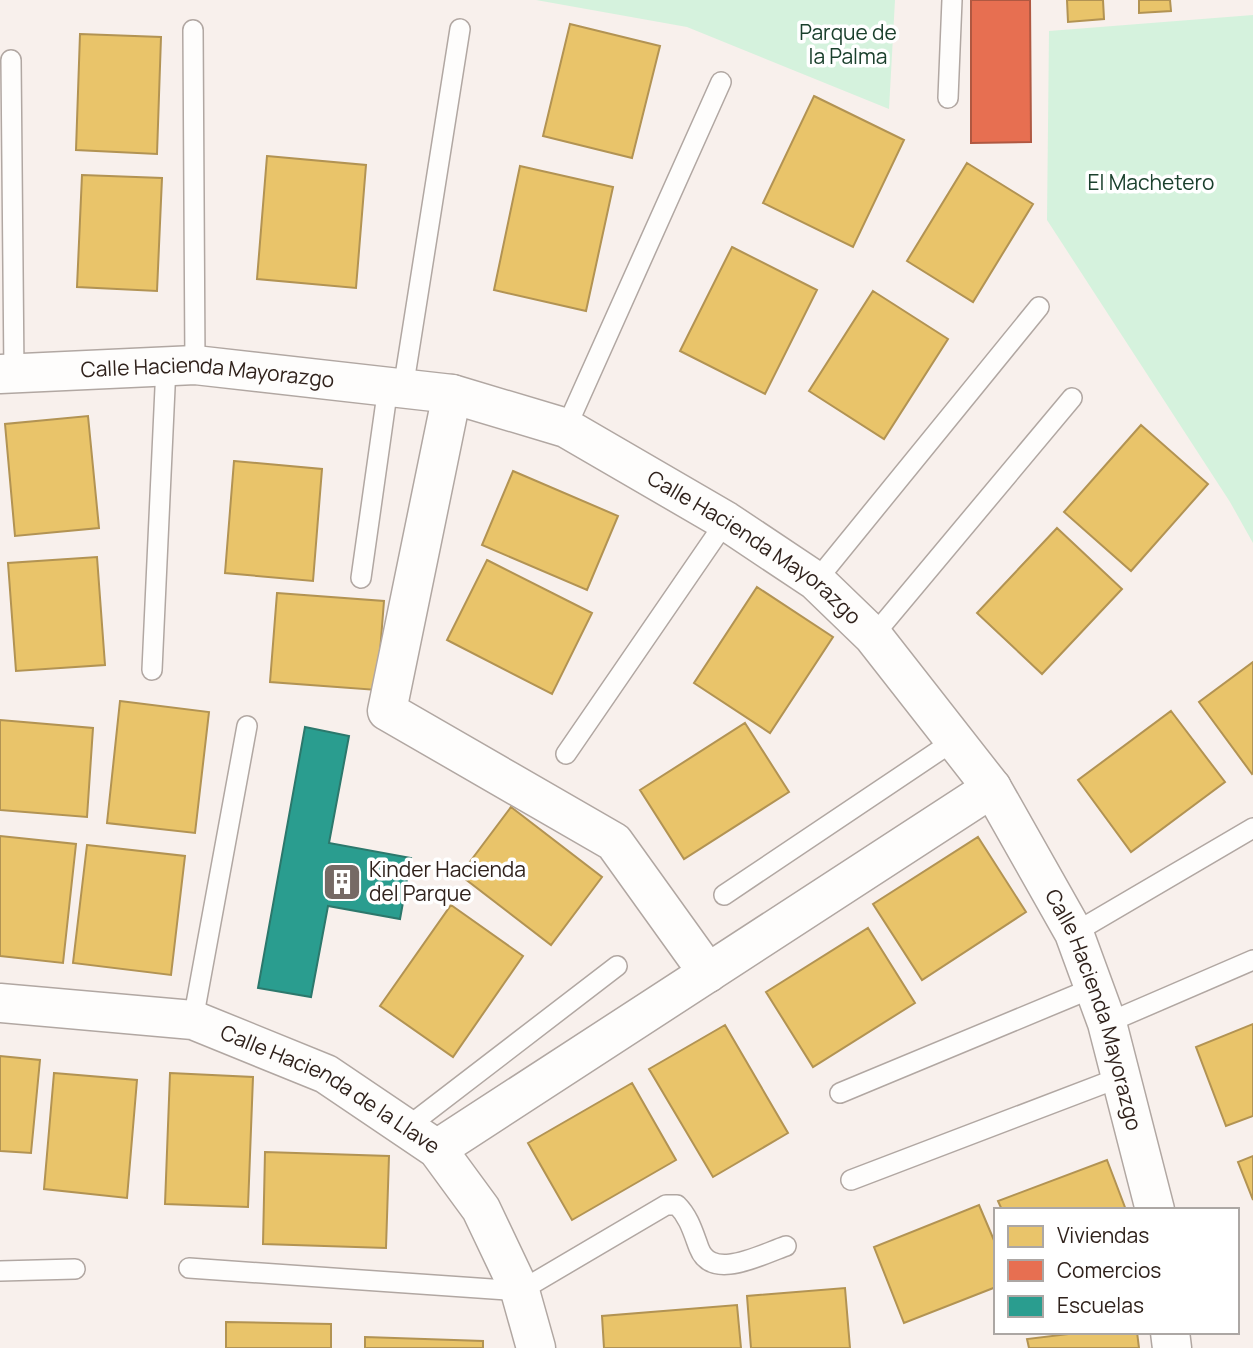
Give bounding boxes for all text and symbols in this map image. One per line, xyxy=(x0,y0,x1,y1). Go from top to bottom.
park label: Parque de la Palma xyxy=(799,18,897,70)
park label: El Machetero xyxy=(1088,168,1214,196)
street label: Calle Hacienda Mayorazgo xyxy=(80,350,336,394)
street label: Calle Hacienda Mayorazgo xyxy=(642,463,868,630)
place label: Kinder Hacienda del Parque xyxy=(369,855,526,907)
building icon: Kinder Hacienda del Parque xyxy=(321,861,363,903)
street label: Calle Hacienda Mayorazgo xyxy=(1039,884,1149,1133)
street label: Calle Hacienda de la Llave xyxy=(217,1018,446,1160)
legend xyxy=(994,1208,1239,1334)
text: Viviendas xyxy=(1057,1221,1149,1249)
text: Comercios xyxy=(1057,1256,1161,1284)
text: Escuelas xyxy=(1057,1291,1144,1319)

